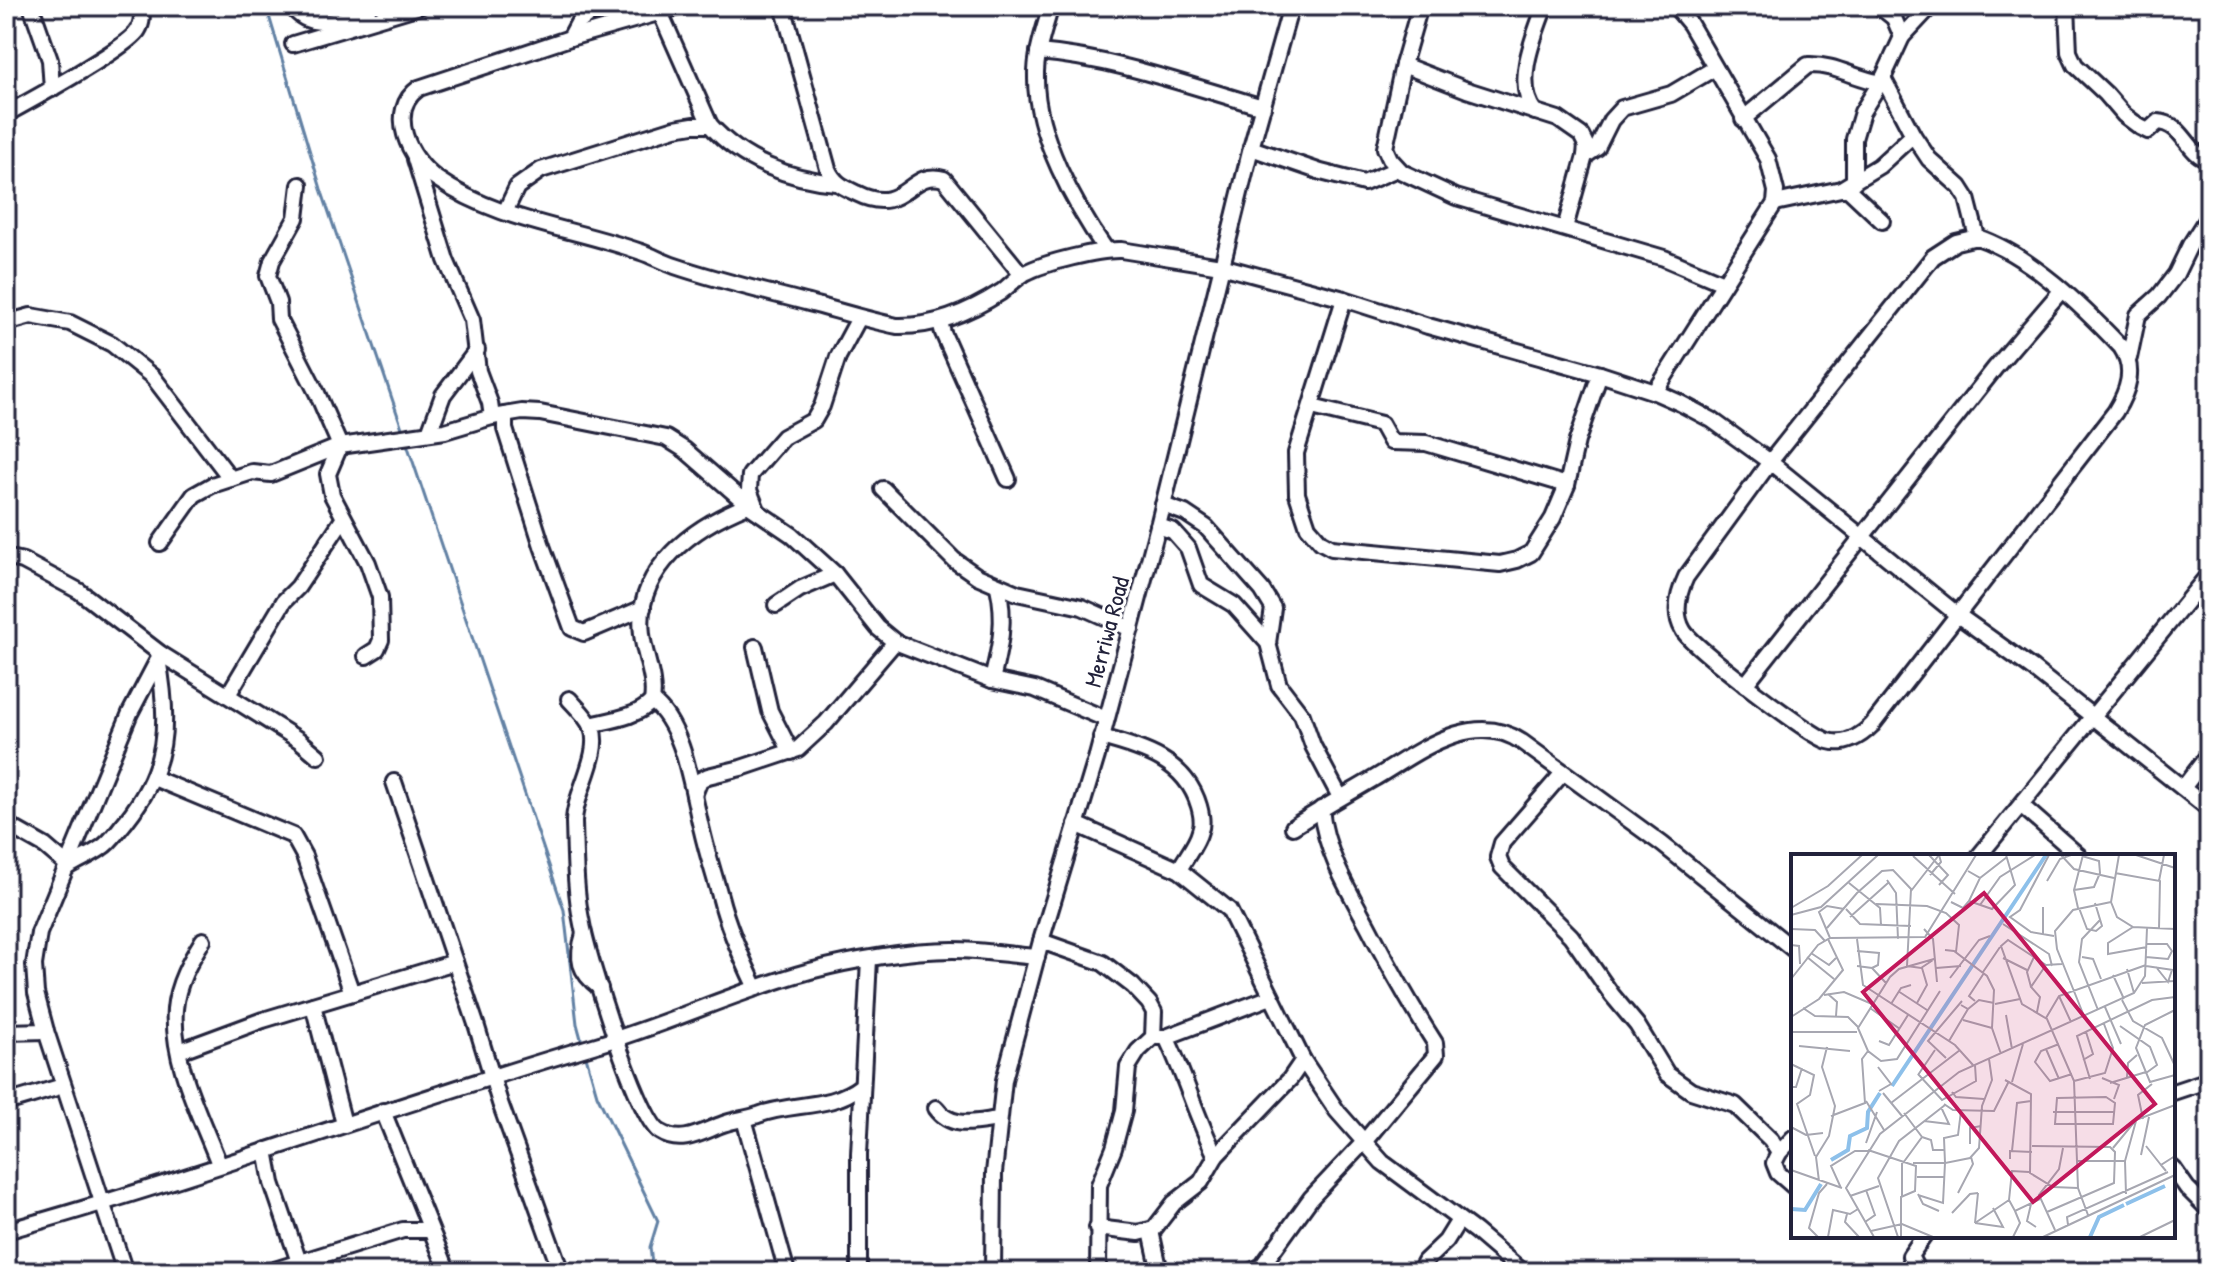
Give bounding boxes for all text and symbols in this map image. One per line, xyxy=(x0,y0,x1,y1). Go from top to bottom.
street label: Merriwa Road xyxy=(1076,573,1136,690)
inset map xyxy=(1791,854,2175,1238)

